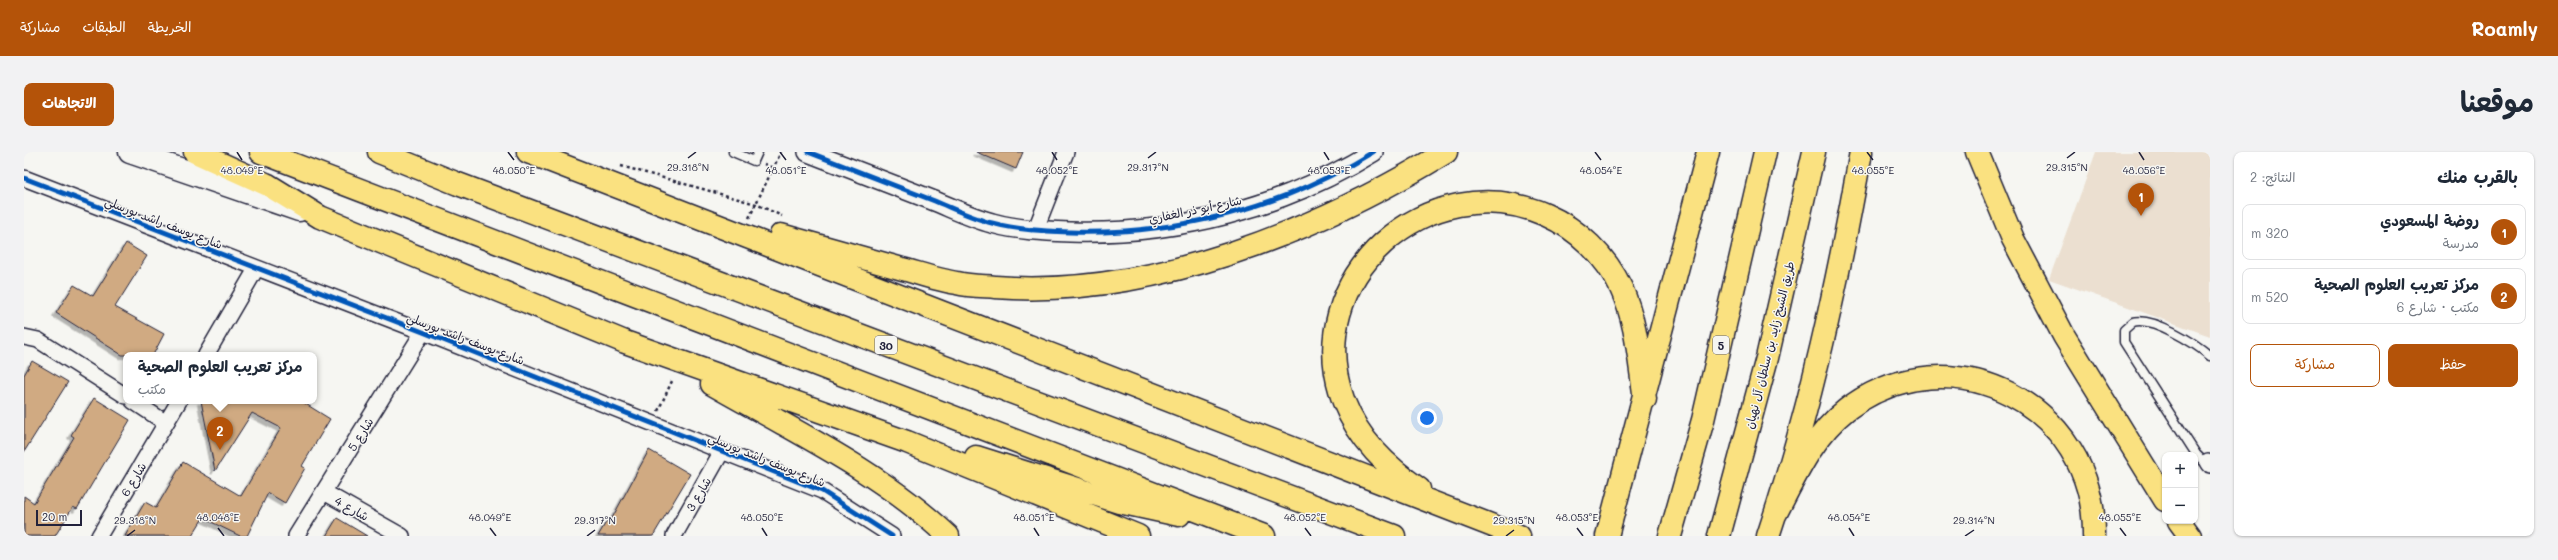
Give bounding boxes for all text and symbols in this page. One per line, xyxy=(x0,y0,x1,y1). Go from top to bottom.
text: Roamly xyxy=(2471,16,2538,41)
text: مشاركة xyxy=(20,17,60,36)
text: الطبقات xyxy=(82,17,126,36)
text: الخريطة xyxy=(148,17,191,36)
button: الاتجاهات xyxy=(24,83,114,126)
text: موقعنا xyxy=(2460,83,2534,119)
text: 29.318°N xyxy=(667,160,709,174)
text: 29.317°N xyxy=(1127,160,1169,174)
text: 29.315°N xyxy=(2046,160,2088,174)
text: 48.049°E xyxy=(221,163,263,177)
text: 48.050°E xyxy=(493,163,536,177)
text: 48.051°E xyxy=(766,163,807,177)
text: 48.052°E xyxy=(1036,163,1078,177)
text: 48.053°E xyxy=(1308,163,1350,177)
text: 48.054°E xyxy=(1580,163,1622,177)
text: 48.055°E xyxy=(1852,163,1894,177)
text: 48.056°E xyxy=(2123,163,2166,177)
text: بالقرب منك xyxy=(2437,165,2518,187)
text: النتائج: 2 xyxy=(2250,168,2295,185)
pin: 1 xyxy=(2128,183,2154,216)
street label: شارع أبو ذر الغفاري xyxy=(1147,191,1243,229)
street label: شارع يوسف راشد بورسلي xyxy=(101,192,225,256)
text: روضة المسعودي xyxy=(2380,210,2479,230)
text: 320 m xyxy=(2251,224,2288,241)
text: 1 xyxy=(2501,224,2507,241)
text: مدرسة xyxy=(2443,234,2479,251)
street label: طريق الشيخ زايد بن سلطان آل نهيان xyxy=(1740,259,1800,431)
text: مركز تعريب العلوم الصحية xyxy=(2314,274,2479,294)
text: 520 m xyxy=(2251,288,2288,305)
text: 2 xyxy=(2500,288,2508,305)
text: مكتب · شارع 6 xyxy=(2396,298,2479,315)
street label: شارع يوسف راشد بورسلي xyxy=(403,308,527,372)
road number: 30 xyxy=(875,336,897,354)
road number: 5 xyxy=(1713,336,1729,354)
button: مشاركة xyxy=(2250,344,2380,387)
button: حفظ xyxy=(2388,344,2518,387)
popup xyxy=(123,352,317,404)
text: مركز تعريب العلوم الصحية xyxy=(138,356,302,376)
text: مكتب xyxy=(138,380,166,397)
your location xyxy=(1417,408,1437,428)
street label: شارع 5 xyxy=(343,414,378,455)
pin: 2 xyxy=(207,417,233,450)
street label: شارع يوسف راشد بورسلي xyxy=(705,428,828,494)
map controls xyxy=(2162,452,2198,524)
button: + xyxy=(2162,452,2198,488)
street label: شارع 6 xyxy=(117,459,151,500)
street label: شارع 3 xyxy=(682,474,716,515)
button: − xyxy=(2162,488,2198,524)
street label: شارع 4 xyxy=(331,492,372,526)
scale bar xyxy=(36,508,82,527)
text: 20 m xyxy=(42,509,67,524)
text: 48.048°E xyxy=(197,510,240,524)
text: 48.049°E xyxy=(469,510,511,524)
text: 48.050°E xyxy=(741,510,784,524)
text: 48.051°E xyxy=(1014,510,1055,524)
text: 48.052°E xyxy=(1284,510,1326,524)
text: 48.053°E xyxy=(1556,510,1598,524)
text: 48.054°E xyxy=(1828,510,1870,524)
text: 48.055°E xyxy=(2099,510,2141,524)
text: 29.318°N xyxy=(114,513,156,527)
text: 29.317°N xyxy=(574,513,616,527)
text: 29.315°N xyxy=(1493,513,1535,527)
text: 29.314°N xyxy=(1953,513,1995,527)

